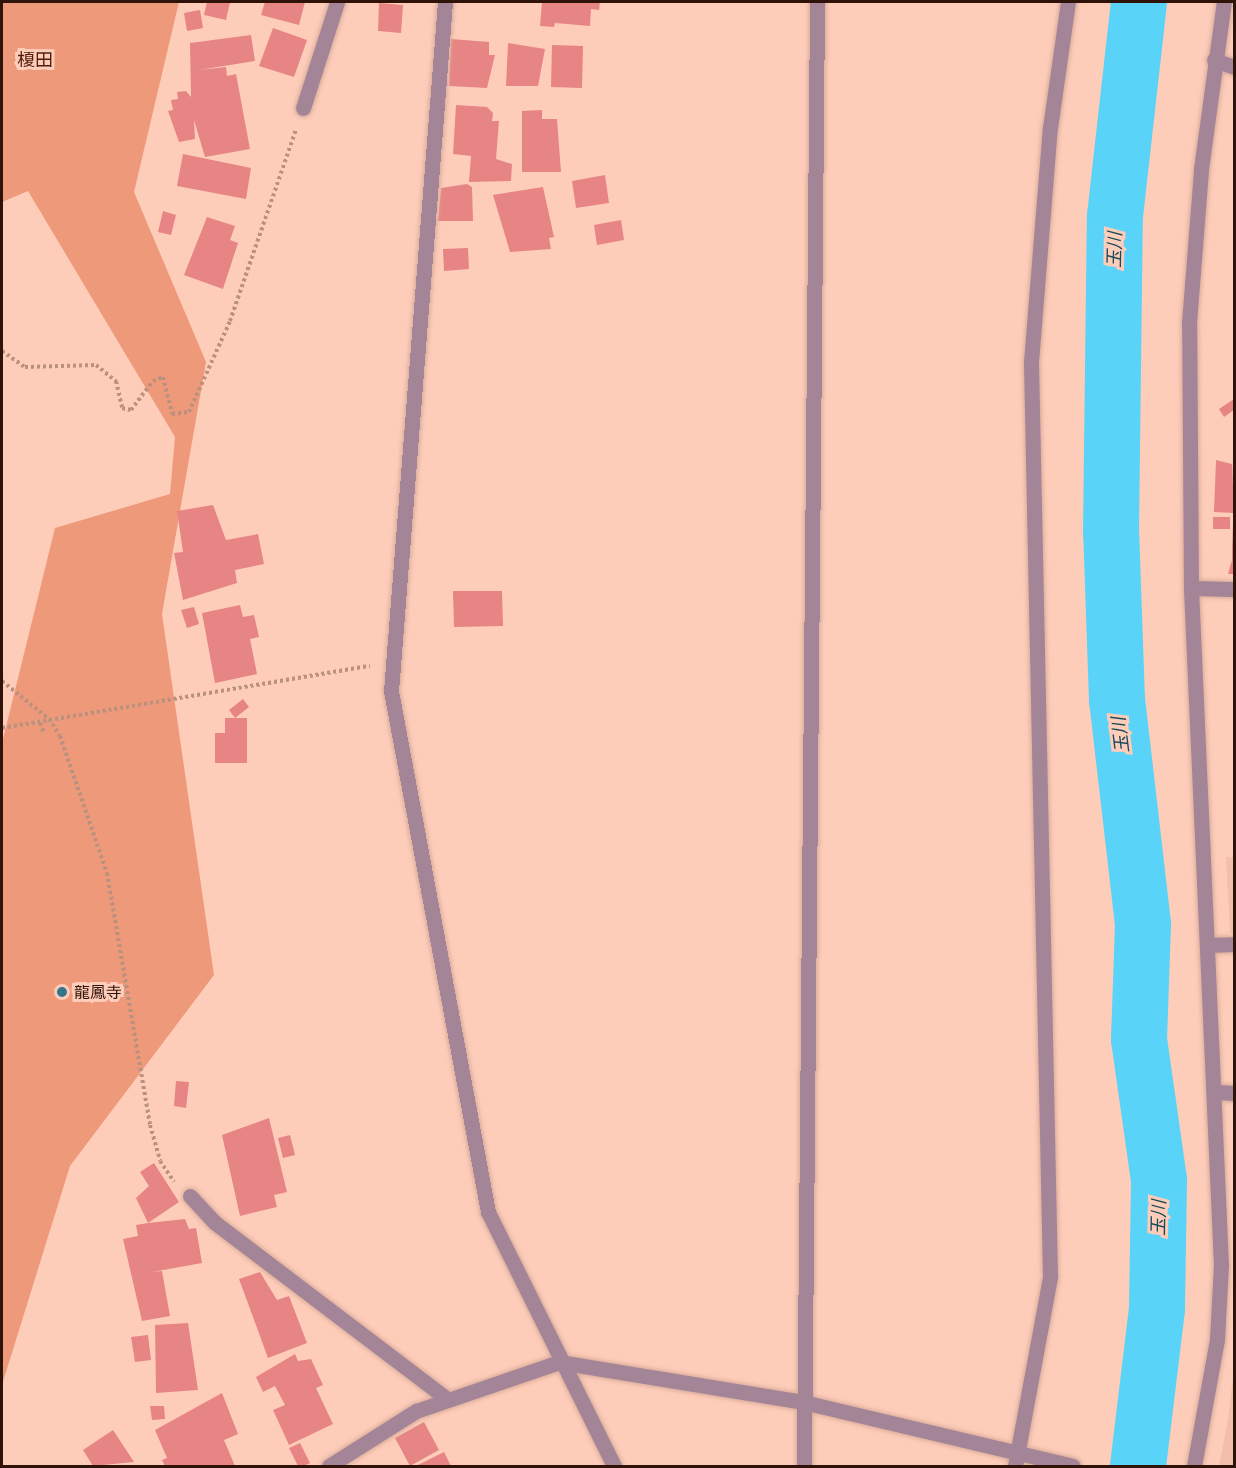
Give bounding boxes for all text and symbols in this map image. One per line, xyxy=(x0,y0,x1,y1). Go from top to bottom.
district label: 榎田 xyxy=(17,49,53,71)
water label: 玉川 xyxy=(1104,232,1126,268)
water label: 玉川 xyxy=(1108,716,1134,754)
place label: 龍鳳寺 xyxy=(74,982,122,1002)
marker: 龍鳳寺 xyxy=(55,985,69,999)
water label: 玉川 xyxy=(1148,1200,1170,1236)

